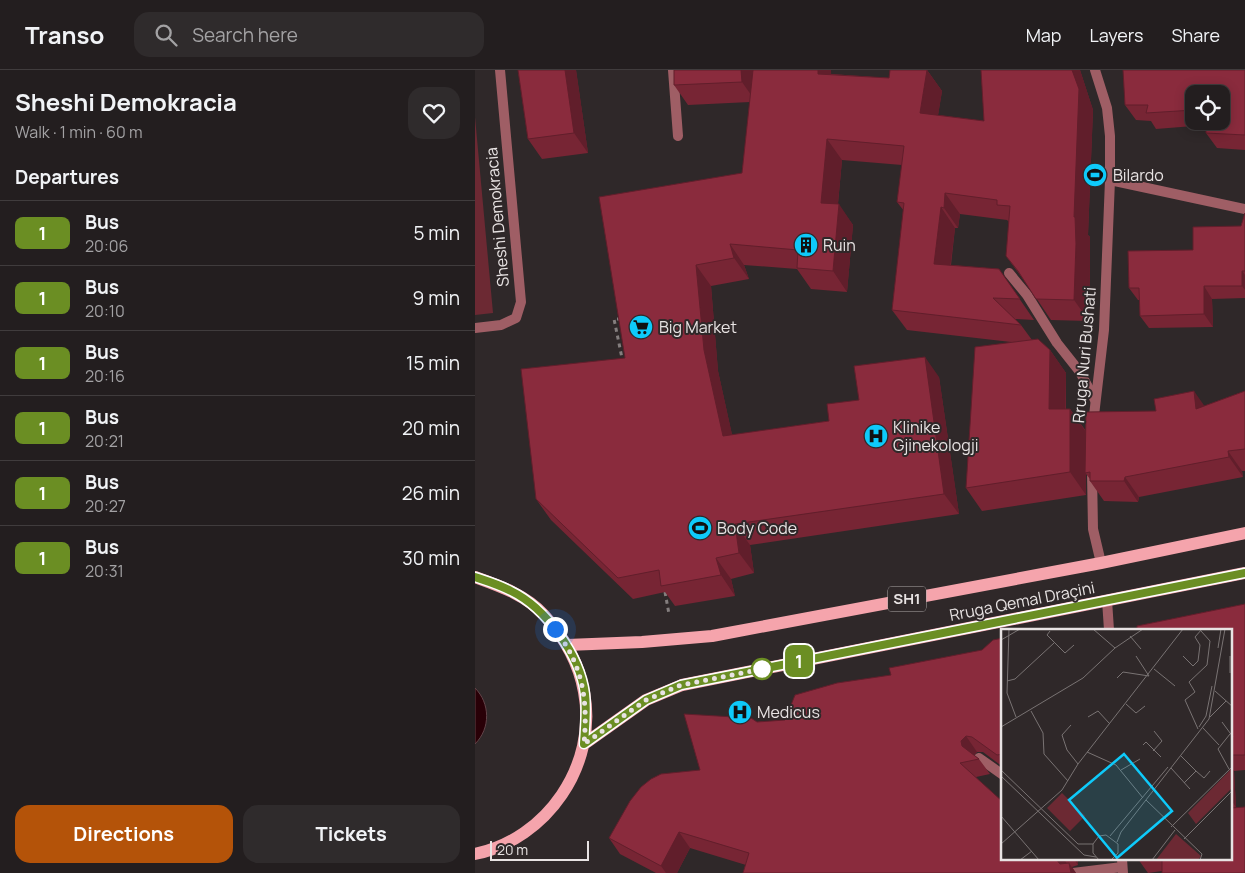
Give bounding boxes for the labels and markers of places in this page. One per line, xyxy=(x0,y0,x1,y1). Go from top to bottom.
sports icon: Bilardo xyxy=(1082,162,1108,188)
place label: Bilardo xyxy=(1113,164,1164,186)
building icon: Ruin xyxy=(793,232,819,258)
place label: Ruin xyxy=(823,234,856,256)
supermarket icon: Big Market xyxy=(628,314,654,340)
place label: Big Market xyxy=(659,316,737,338)
place label: Klinike Gjinekologji xyxy=(893,416,978,456)
hospital icon: Klinike Gjinekologji xyxy=(863,423,889,449)
sports icon: Body Code xyxy=(687,515,713,541)
place label: Body Code xyxy=(717,517,797,539)
unlabelled marker xyxy=(751,658,773,680)
hospital icon: Medicus xyxy=(727,699,753,725)
place label: Medicus xyxy=(757,701,820,723)

